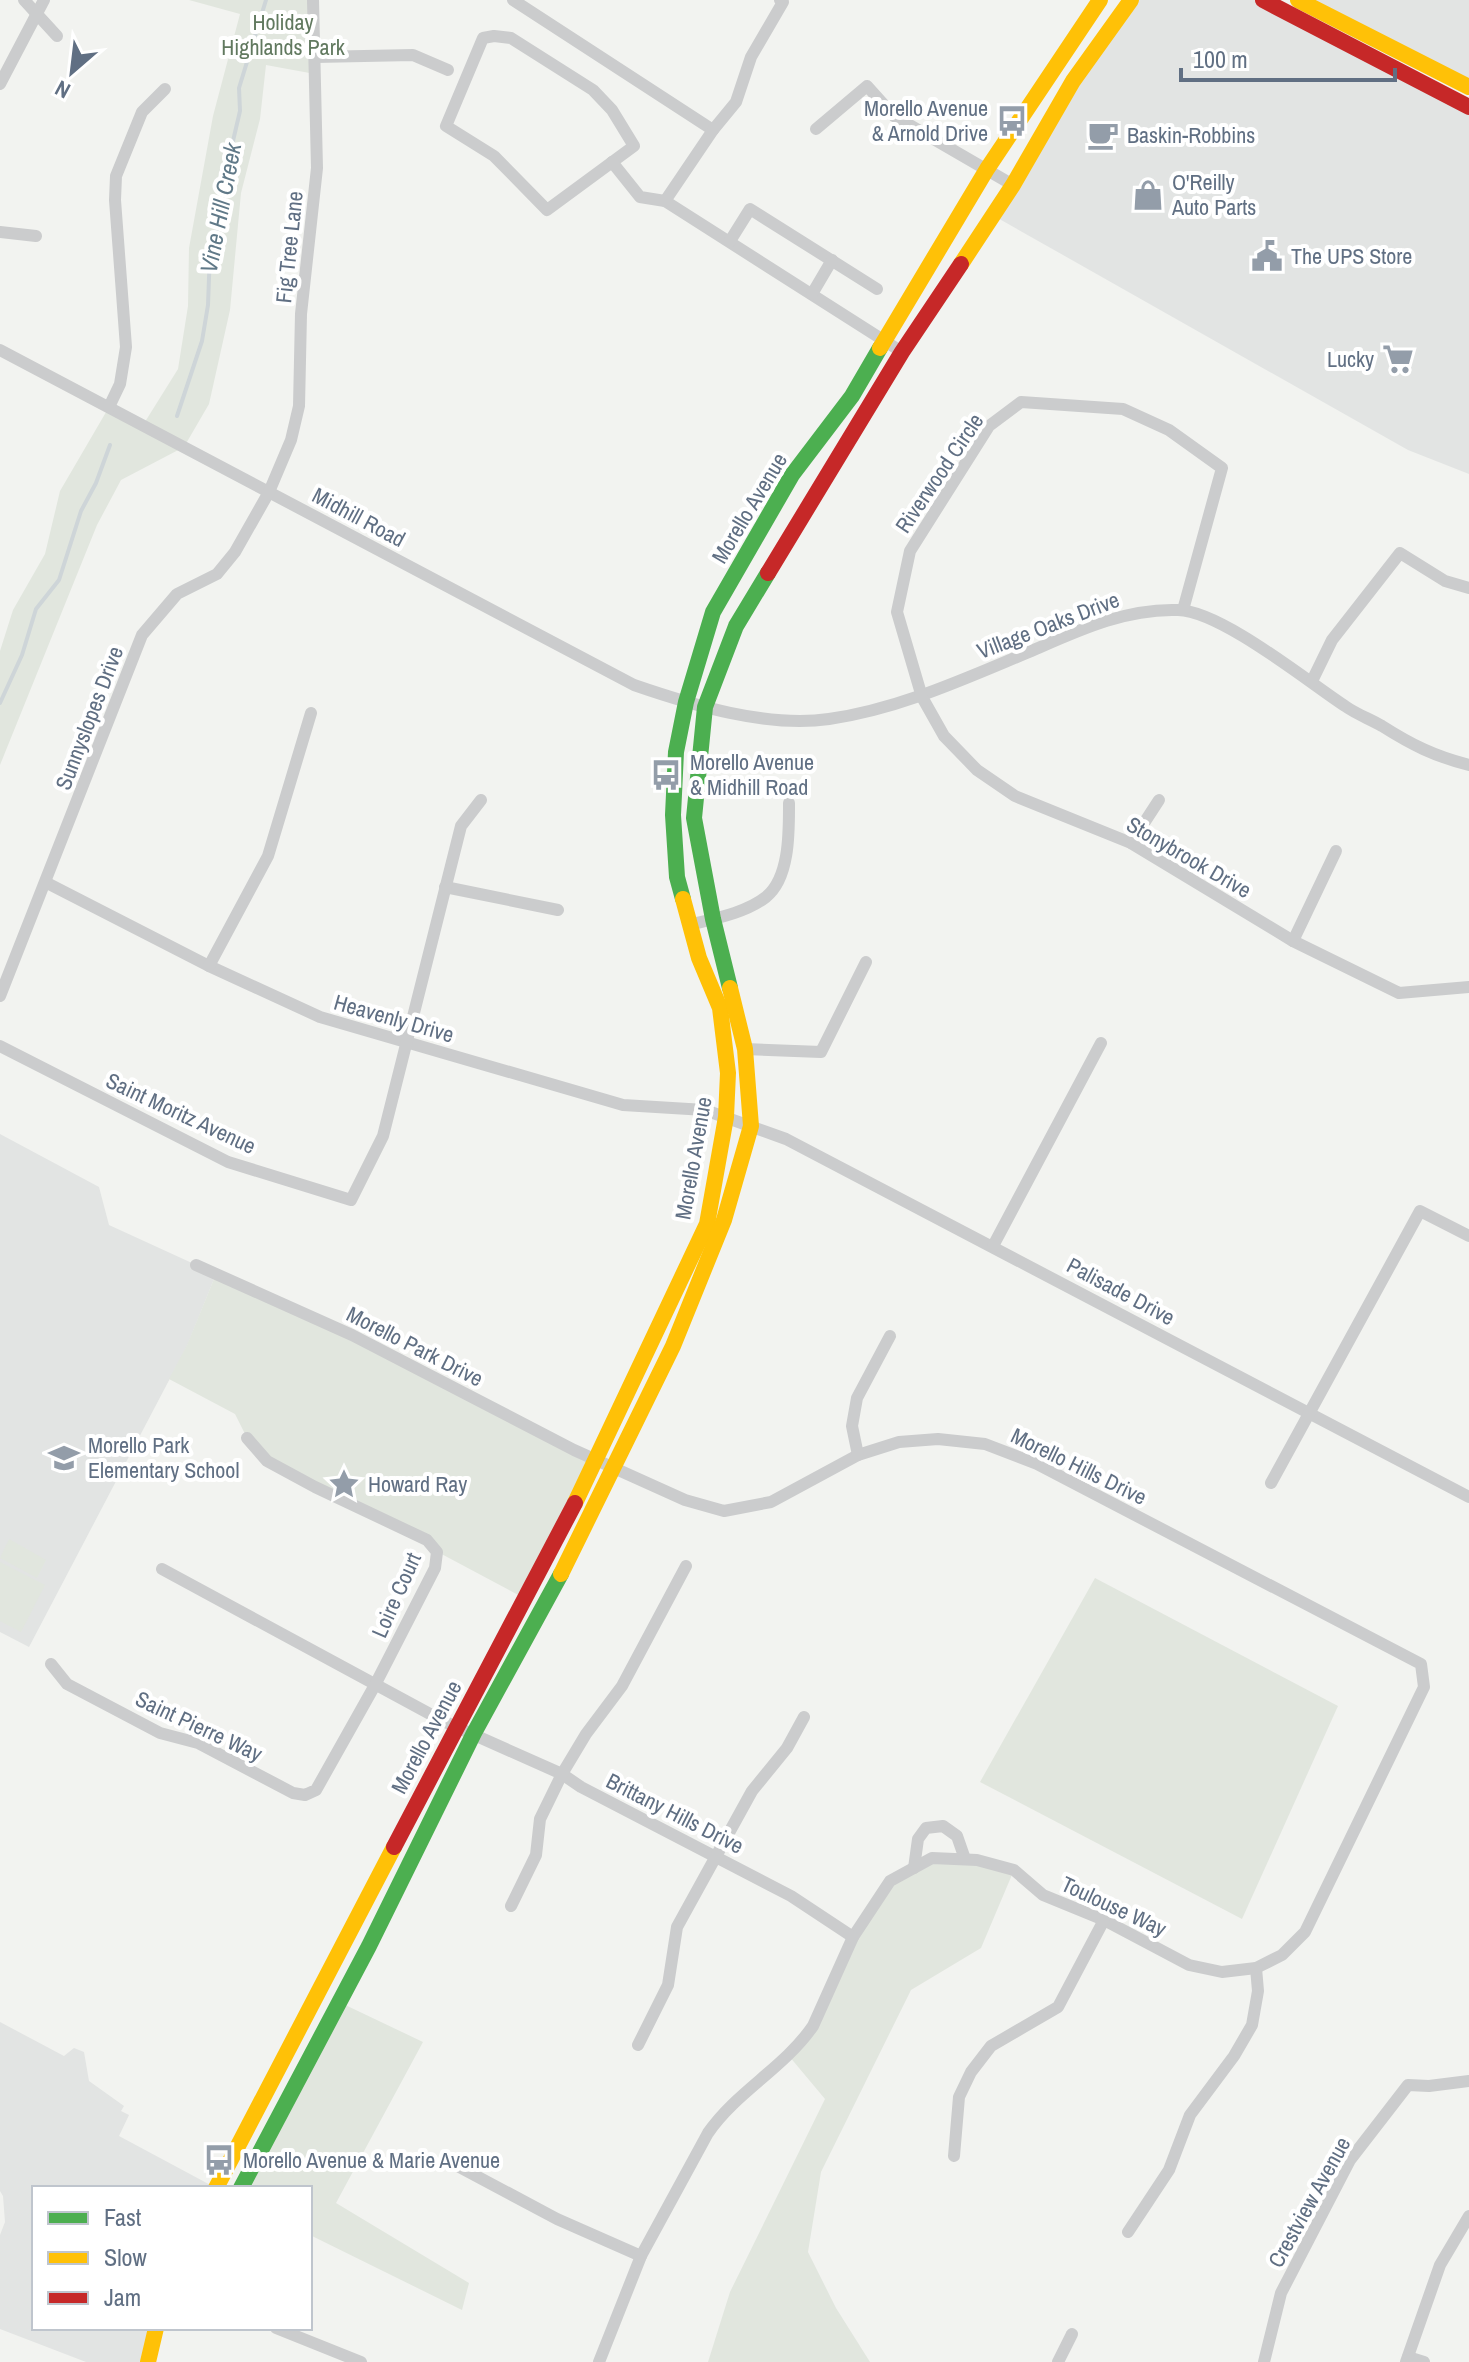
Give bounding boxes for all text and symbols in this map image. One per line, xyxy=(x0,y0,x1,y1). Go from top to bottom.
park label: Holiday Highlands Park xyxy=(221,7,346,62)
north arrow xyxy=(32,32,112,112)
scale bar xyxy=(1181,32,1395,82)
text: 100 m xyxy=(1193,43,1248,75)
text: N xyxy=(50,73,75,106)
place label: Morello Avenue & Arnold Drive xyxy=(864,93,988,148)
bus stop icon: Morello Avenue & Arnold Drive xyxy=(995,104,1029,138)
cafe icon: Baskin-Robbins xyxy=(1086,118,1120,152)
place label: Baskin-Robbins xyxy=(1127,120,1255,150)
water label: Vine Hill Creek xyxy=(192,139,249,276)
place label: O'Reilly Auto Parts xyxy=(1171,167,1256,222)
shop icon: O'Reilly Auto Parts xyxy=(1131,178,1165,212)
street label: Fig Tree Lane xyxy=(268,190,310,304)
public building icon: The UPS Store xyxy=(1250,239,1284,273)
place label: The UPS Store xyxy=(1291,241,1412,271)
supermarket icon: Lucky xyxy=(1381,342,1415,376)
place label: Lucky xyxy=(1327,344,1374,374)
street label: Riverwood Circle xyxy=(888,407,990,539)
street label: Morello Avenue xyxy=(704,447,794,569)
street label: Midhill Road xyxy=(307,480,411,554)
street label: Village Oaks Drive xyxy=(973,584,1123,666)
street label: Sunnyslopes Drive xyxy=(48,642,130,794)
place label: Morello Avenue & Midhill Road xyxy=(690,747,814,802)
bus stop icon: Morello Avenue & Midhill Road xyxy=(649,758,683,792)
street label: Stonybrook Drive xyxy=(1121,809,1257,905)
street label: Heavenly Drive xyxy=(331,987,457,1049)
street label: Saint Moritz Avenue xyxy=(101,1065,261,1161)
street label: Morello Avenue xyxy=(667,1094,719,1222)
street label: Palisade Drive xyxy=(1062,1250,1180,1332)
street label: Morello Park Drive xyxy=(342,1299,488,1393)
street label: Morello Hills Drive xyxy=(1006,1420,1152,1512)
place label: Morello Park Elementary School xyxy=(88,1430,239,1485)
school or university icon: Morello Park Elementary School xyxy=(47,1441,81,1475)
place icon: Howard Ray xyxy=(327,1467,361,1501)
place label: Howard Ray xyxy=(368,1469,467,1499)
street label: Loire Court xyxy=(364,1548,428,1642)
street label: Morello Avenue xyxy=(384,1675,468,1799)
street label: Saint Pierre Way xyxy=(131,1684,267,1768)
street label: Brittany Hills Drive xyxy=(601,1766,749,1860)
street label: Toulouse Way xyxy=(1057,1869,1171,1943)
street label: Crestview Avenue xyxy=(1261,2131,1357,2273)
bus stop icon: Morello Avenue & Marie Avenue xyxy=(202,2143,236,2177)
place label: Morello Avenue & Marie Avenue xyxy=(243,2145,500,2175)
legend xyxy=(32,2186,312,2330)
text: Fast xyxy=(104,2201,142,2233)
text: Slow xyxy=(104,2241,147,2273)
text: Jam xyxy=(104,2281,141,2313)

